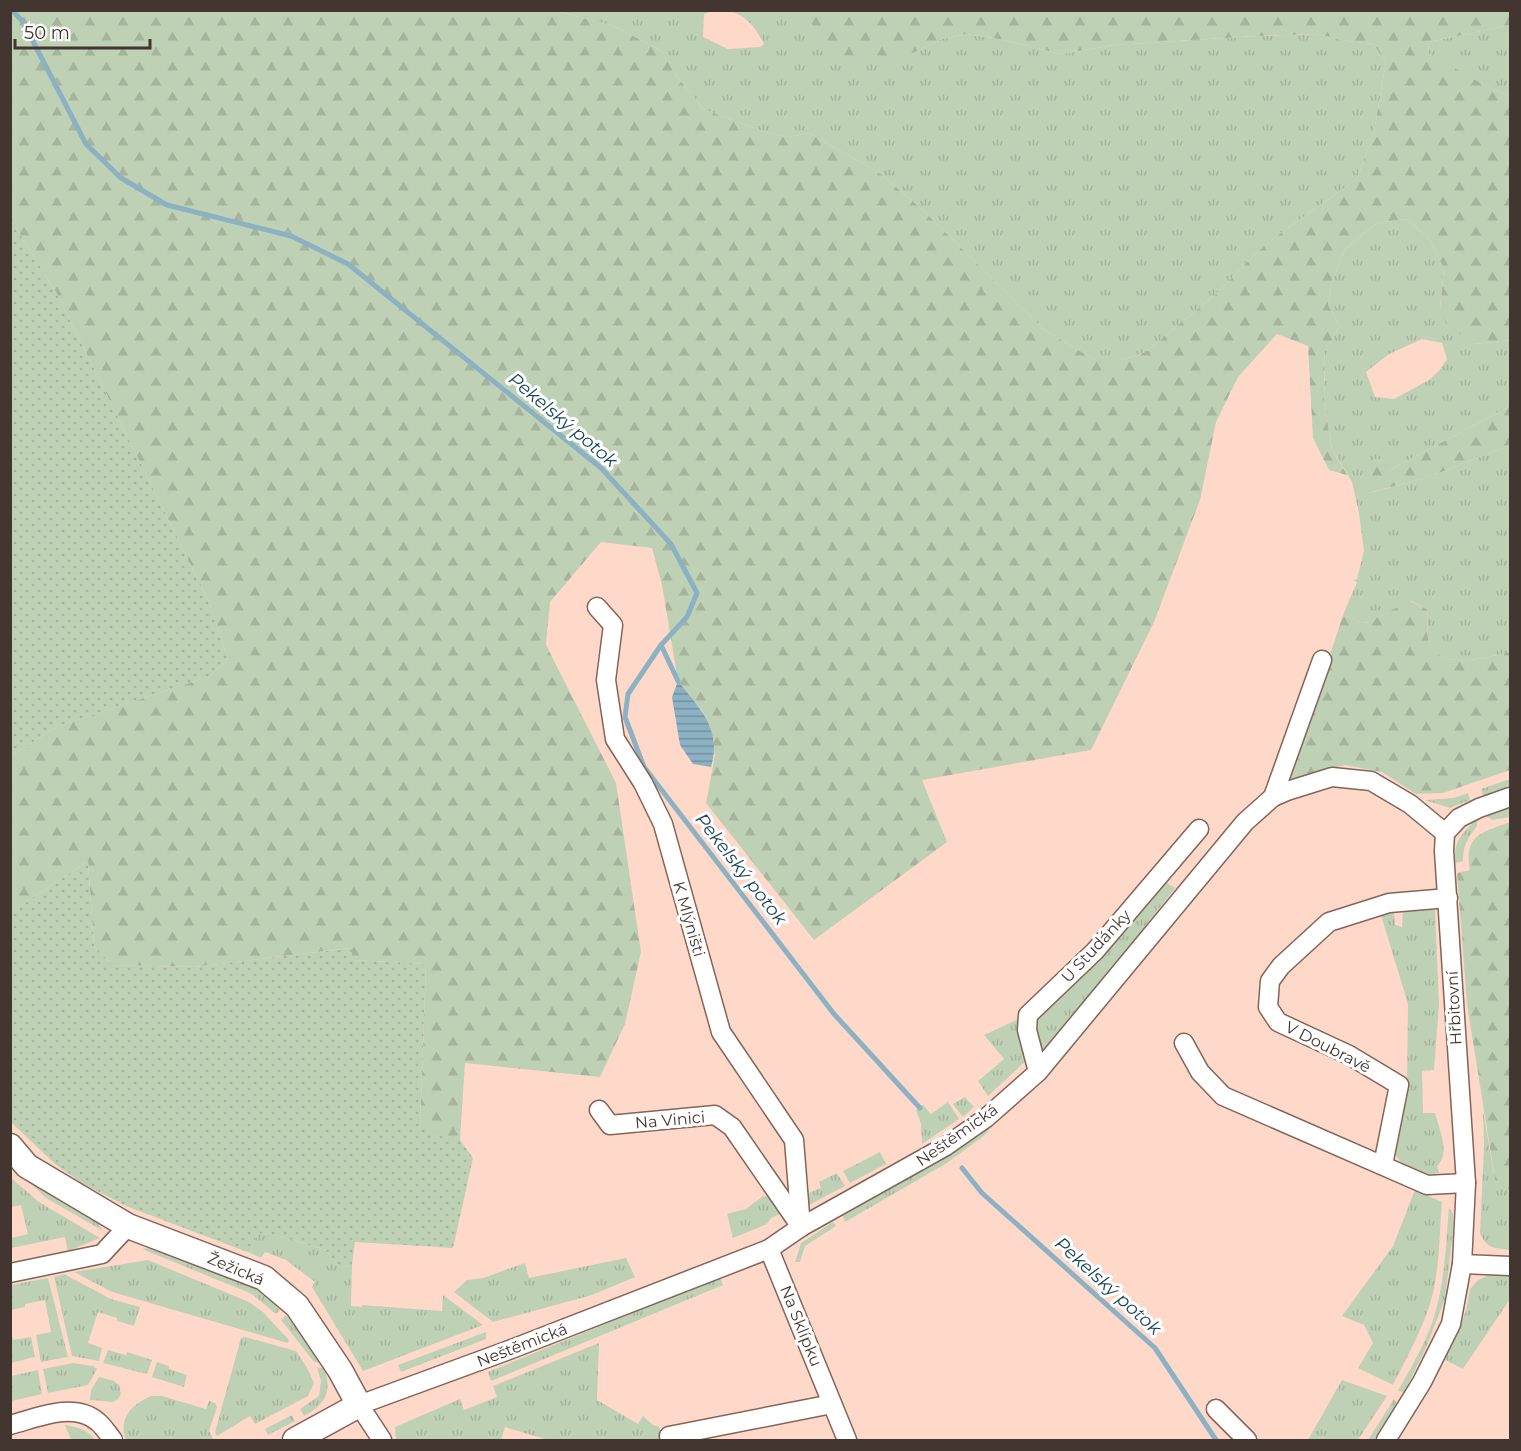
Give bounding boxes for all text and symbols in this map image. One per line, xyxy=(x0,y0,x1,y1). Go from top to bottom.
scale bar xyxy=(15,12,150,50)
text: 50 m xyxy=(24,22,70,44)
water label: Pekelský potok xyxy=(504,368,623,473)
water label: Pekelský potok xyxy=(691,809,792,930)
street label: K Mlýništi xyxy=(669,879,709,959)
street label: U Studánky xyxy=(1057,905,1135,986)
street label: Hřbitovní xyxy=(1443,970,1465,1045)
street label: V Doubravě xyxy=(1282,1017,1374,1077)
street label: Neštěmická xyxy=(912,1100,1002,1170)
street label: Na Vinici xyxy=(634,1107,706,1133)
water label: Pekelský potok xyxy=(1050,1232,1167,1340)
street label: Žežická xyxy=(205,1249,267,1289)
street label: Na Sklípku xyxy=(776,1283,826,1369)
street label: Neštěmická xyxy=(474,1319,570,1371)

